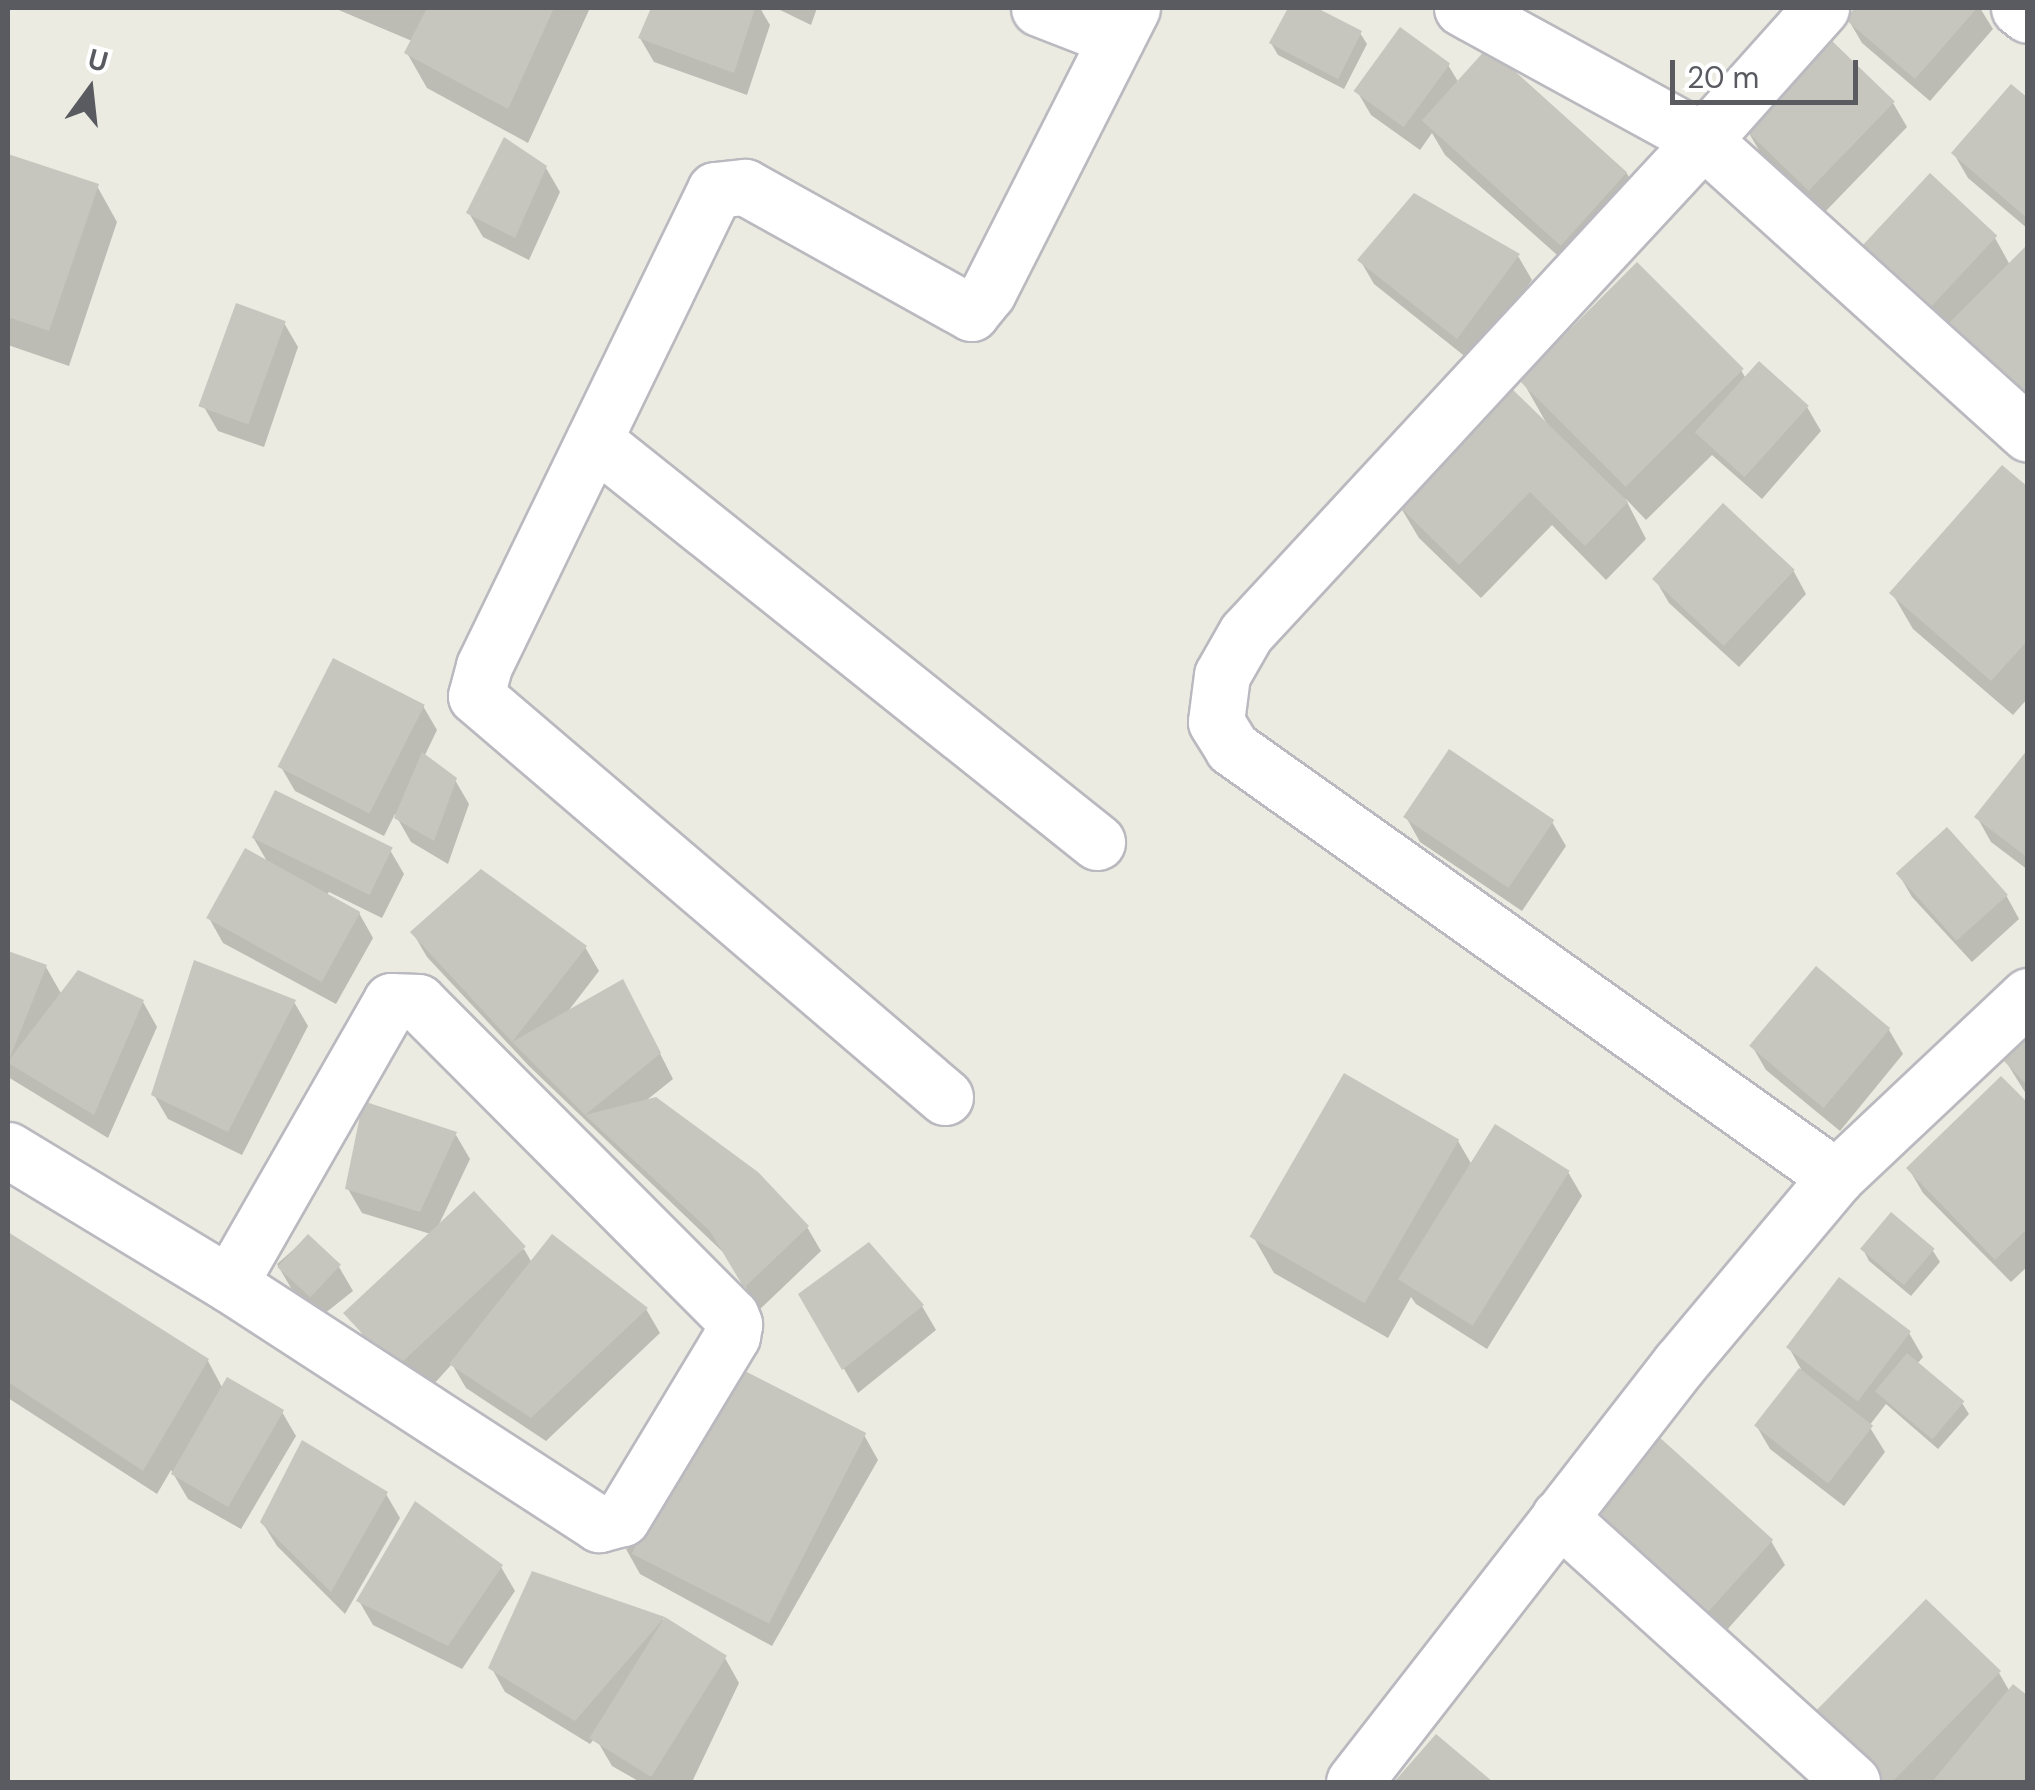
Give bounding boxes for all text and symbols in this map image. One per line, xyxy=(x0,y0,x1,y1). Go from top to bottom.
north arrow xyxy=(40,40,140,140)
text: U xyxy=(84,40,112,81)
scale bar xyxy=(1675,40,1862,102)
text: 20 m xyxy=(1687,58,1759,97)

